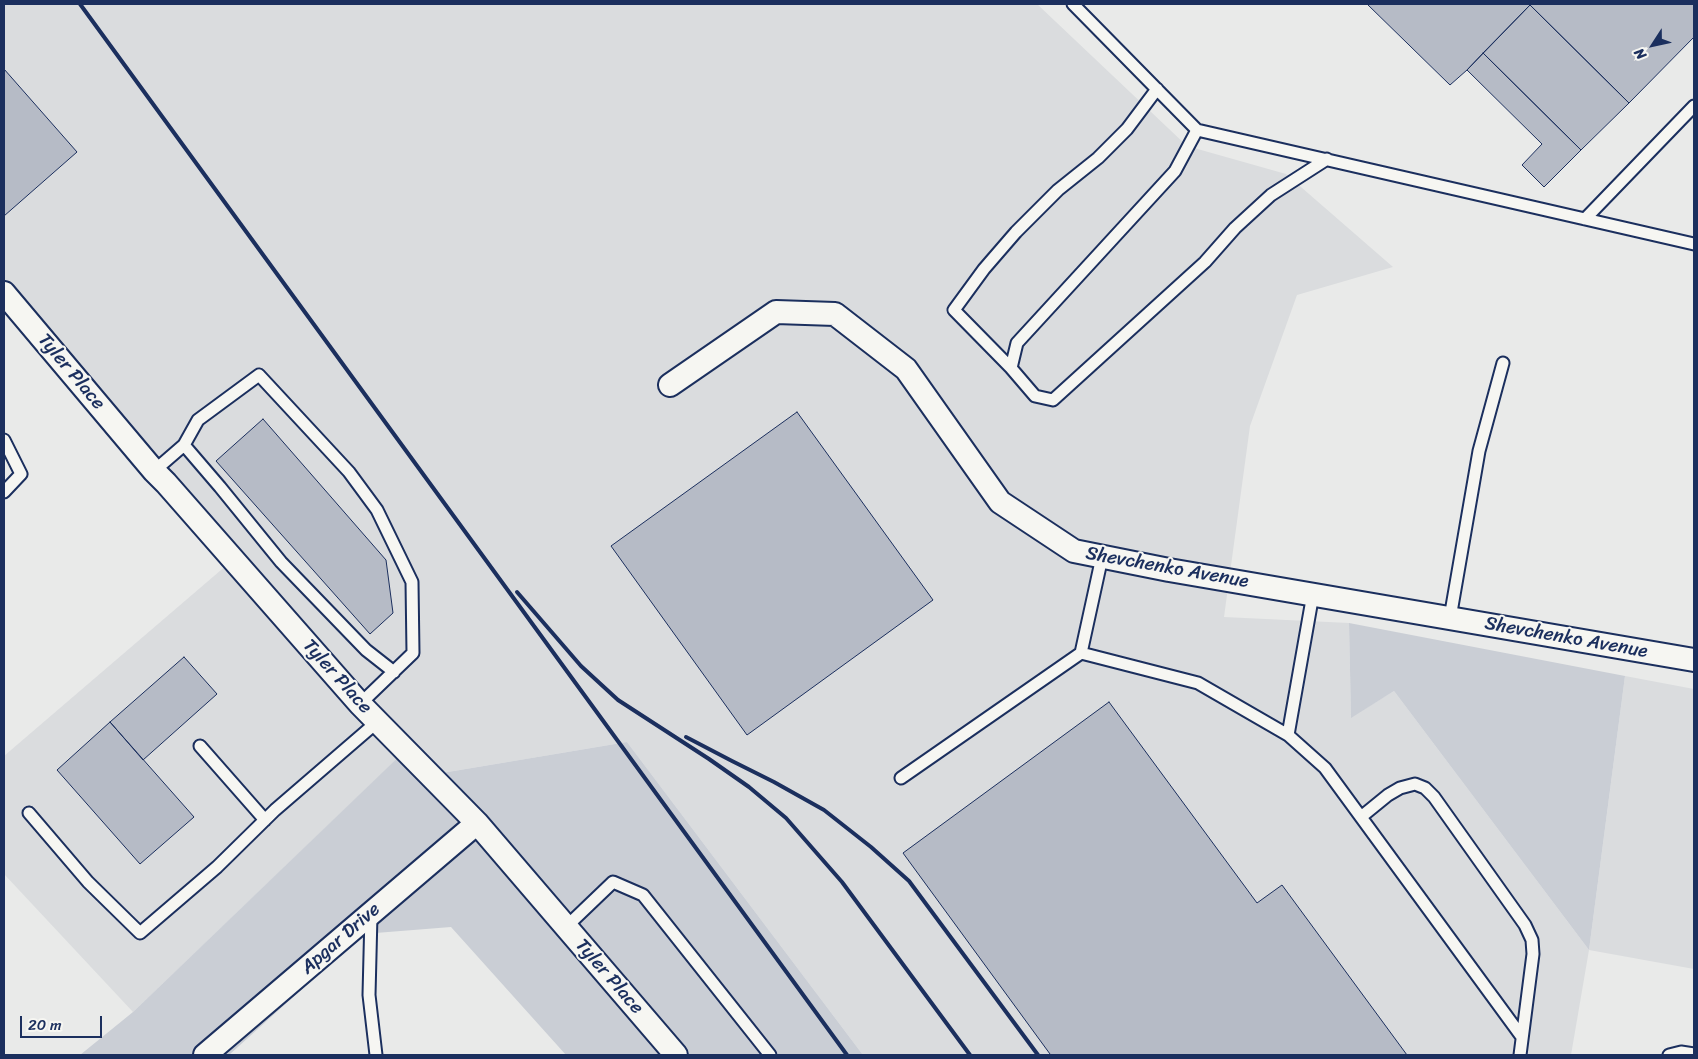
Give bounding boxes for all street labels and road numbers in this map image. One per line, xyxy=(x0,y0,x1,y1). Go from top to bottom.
street label: Tyler Place xyxy=(33,329,109,415)
street label: Shevchenko Avenue xyxy=(1084,542,1250,594)
street label: Shevchenko Avenue xyxy=(1483,612,1649,664)
street label: Tyler Place xyxy=(298,635,376,719)
street label: Apgar Drive xyxy=(297,898,385,980)
street label: Tyler Place xyxy=(570,935,648,1019)

